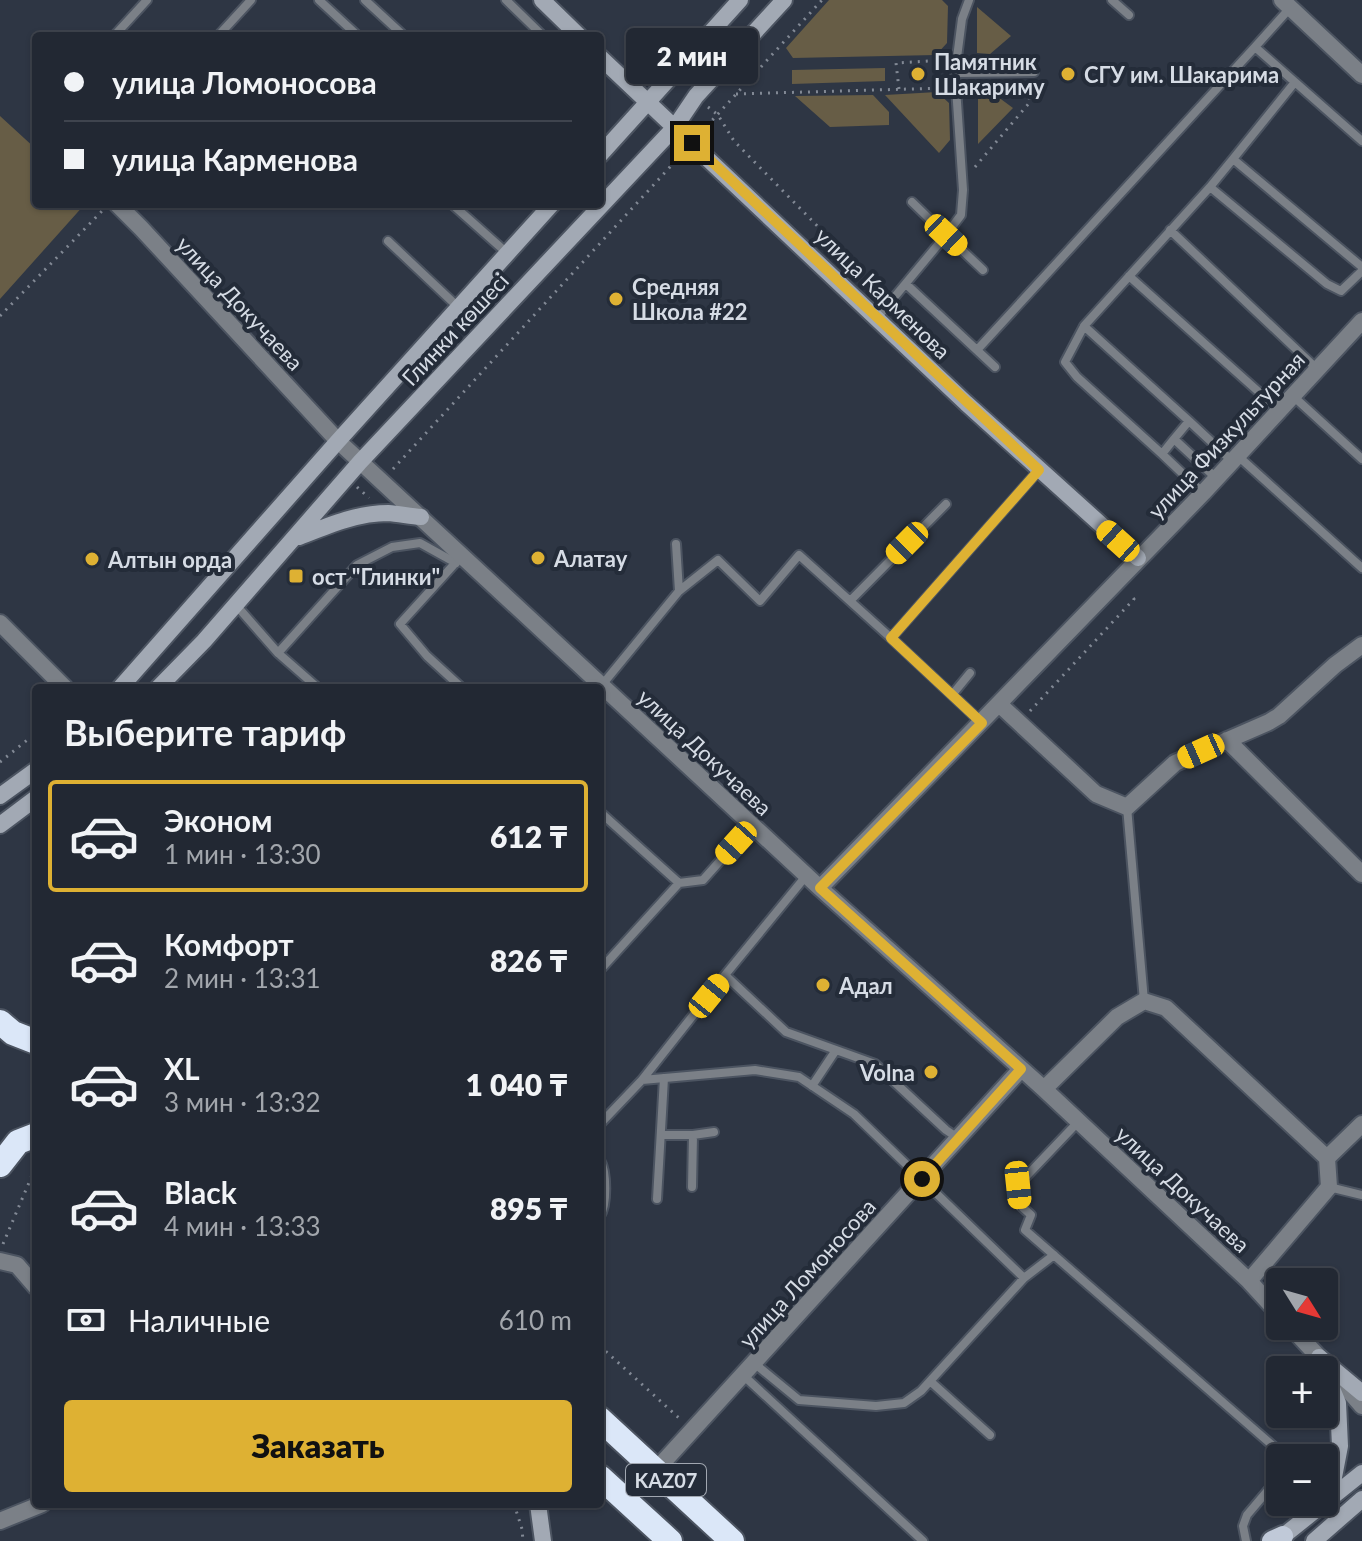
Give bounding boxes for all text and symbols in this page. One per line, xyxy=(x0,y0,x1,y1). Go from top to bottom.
callout: 2 мин xyxy=(626,27,758,83)
text: 2 мин xyxy=(657,40,727,72)
place label: Памятник Шакариму xyxy=(934,48,1045,100)
place label: СГУ им. Шакарима xyxy=(1084,61,1279,88)
text: улица Ломоносова xyxy=(112,64,377,100)
marker: Памятник Шакариму xyxy=(909,65,927,83)
marker: СГУ им. Шакарима xyxy=(1059,65,1077,83)
route end xyxy=(674,125,710,161)
text: улица Карменова xyxy=(112,141,358,177)
car xyxy=(920,210,972,260)
street label: улица Карменова xyxy=(810,222,956,364)
street label: улица Докучаева xyxy=(171,230,309,376)
street label: Глинки көшесі xyxy=(396,267,514,391)
place label: Средняя Школа #22 xyxy=(632,273,748,325)
marker: Средняя Школа #22 xyxy=(607,290,625,308)
street label: улица Физкультурная xyxy=(1142,346,1310,524)
car xyxy=(1092,516,1144,566)
car xyxy=(882,518,932,568)
place label: Алатау xyxy=(553,545,628,572)
place label: Алтын орда xyxy=(107,546,232,573)
marker: Алатау xyxy=(529,549,547,567)
marker: Алтын орда xyxy=(83,550,101,568)
place label: ост "Глинки" xyxy=(312,563,440,590)
marker: ост "Глинки" xyxy=(287,567,305,585)
street label: улица Докучаева xyxy=(632,683,778,821)
text: Выберите тариф xyxy=(64,710,346,754)
car xyxy=(1174,730,1228,772)
icon: car xyxy=(68,800,140,872)
text: Эконом xyxy=(164,802,273,838)
car xyxy=(711,817,761,869)
text: 612 ₸ xyxy=(490,818,568,854)
text: 1 мин · 13:30 xyxy=(164,838,321,870)
icon: car xyxy=(68,924,140,996)
text: Комфорт xyxy=(164,926,294,962)
text: 826 ₸ xyxy=(490,942,568,978)
text: 2 мин · 13:31 xyxy=(164,962,321,994)
car xyxy=(685,970,733,1022)
place label: Адал xyxy=(838,972,893,999)
marker: Адал xyxy=(814,976,832,994)
icon: car xyxy=(68,1048,140,1120)
text: XL xyxy=(164,1050,200,1086)
place label: Volna xyxy=(859,1059,915,1086)
marker: Volna xyxy=(922,1063,940,1081)
text: 1 040 ₸ xyxy=(466,1066,568,1102)
text: 3 мин · 13:32 xyxy=(164,1086,321,1118)
street label: улица Докучаева xyxy=(1110,1120,1256,1258)
car xyxy=(1004,1160,1032,1210)
route start xyxy=(904,1161,940,1197)
icon: car xyxy=(68,1172,140,1244)
text: Black xyxy=(164,1174,237,1210)
text: 895 ₸ xyxy=(490,1190,568,1226)
street label: улица Ломоносова xyxy=(733,1193,881,1353)
text: 4 мин · 13:33 xyxy=(164,1210,321,1242)
north arrow xyxy=(1266,1268,1338,1340)
map controls xyxy=(1266,1268,1338,1516)
icon: cash xyxy=(64,1298,108,1342)
text: Наличные xyxy=(128,1302,270,1338)
text: 610 m xyxy=(499,1304,572,1336)
button: + xyxy=(1266,1356,1338,1428)
button: Заказать xyxy=(64,1400,572,1492)
button: − xyxy=(1266,1444,1338,1516)
road number: KAZ07 xyxy=(626,1464,706,1496)

